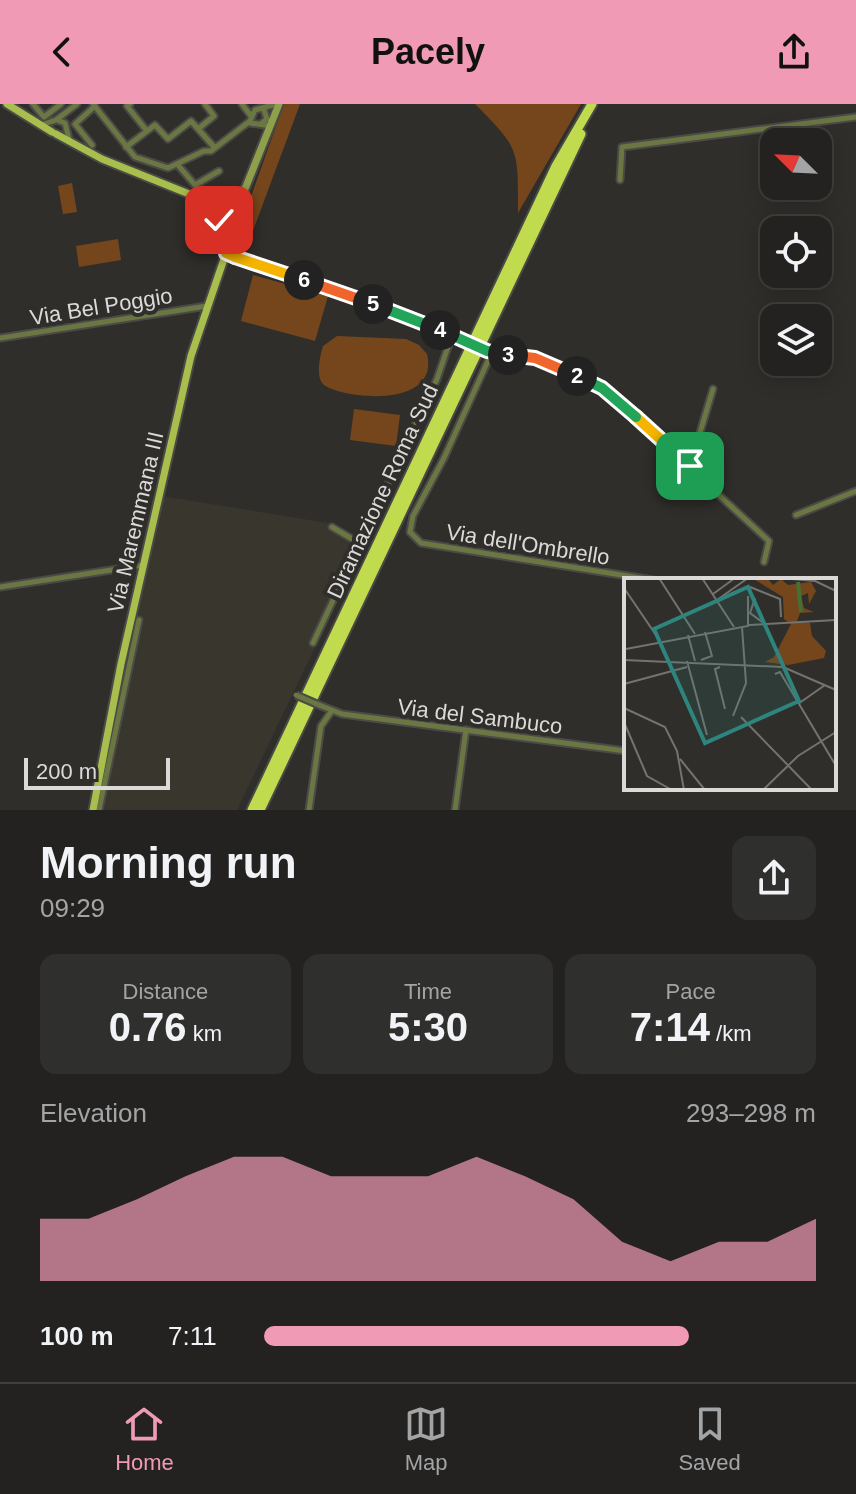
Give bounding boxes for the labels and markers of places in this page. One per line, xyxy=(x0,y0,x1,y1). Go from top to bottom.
pin xyxy=(185,186,253,254)
pin: 6 xyxy=(284,260,324,300)
pin: 5 xyxy=(353,284,393,324)
pin: 4 xyxy=(420,310,460,350)
pin: 3 xyxy=(488,335,528,375)
pin: 2 xyxy=(557,356,597,396)
pin xyxy=(656,432,724,500)

